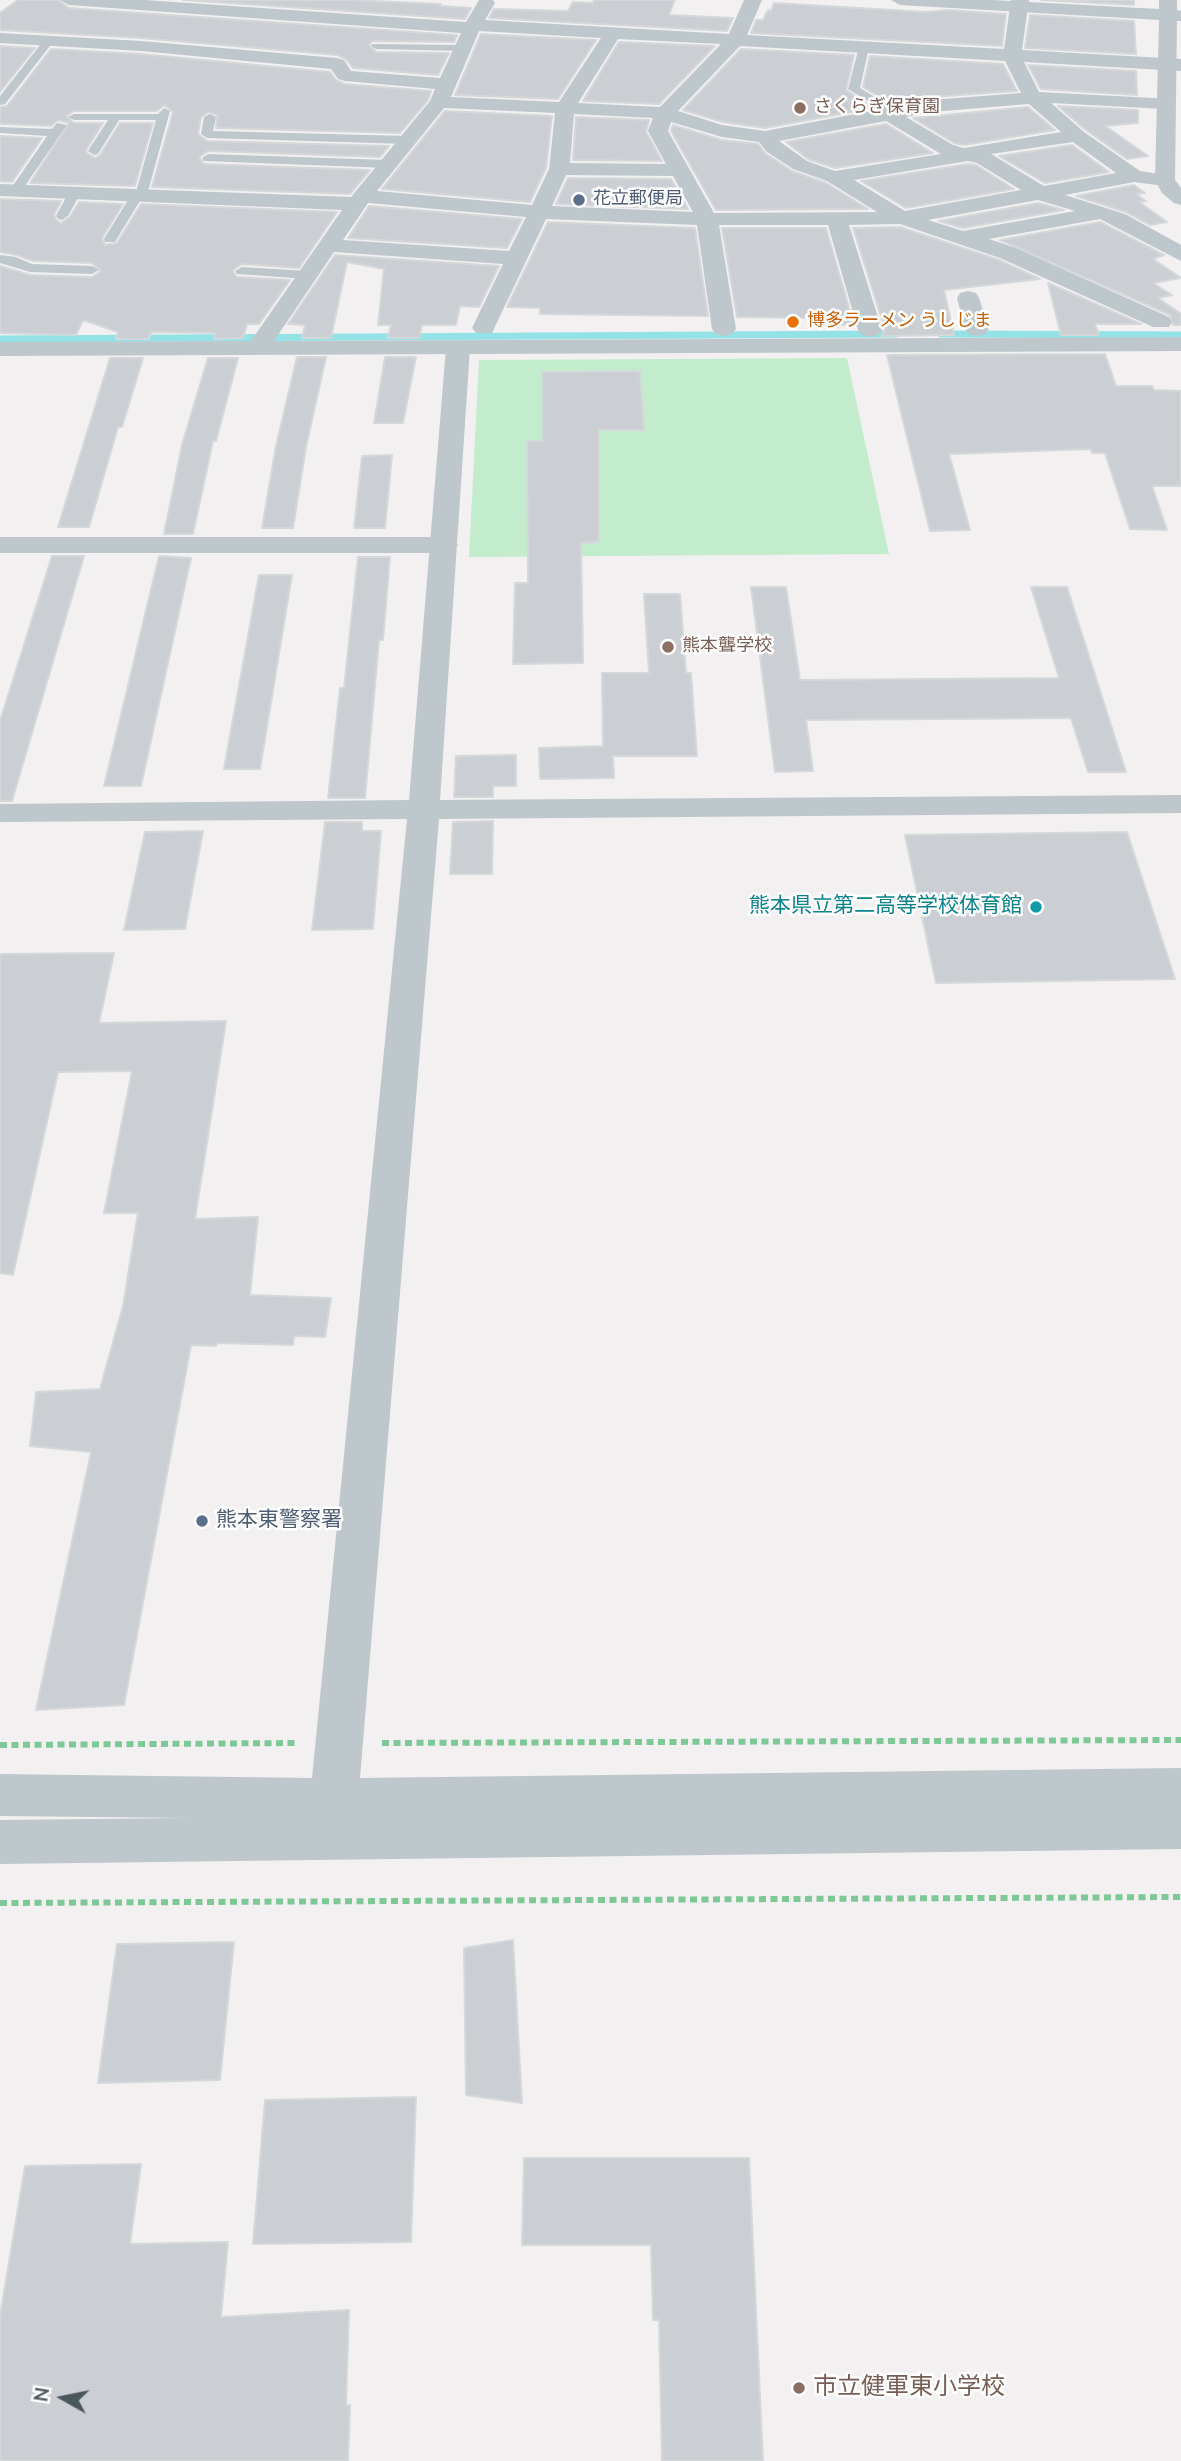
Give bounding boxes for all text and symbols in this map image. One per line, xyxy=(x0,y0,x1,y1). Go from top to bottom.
place label: さくらぎ保育園 xyxy=(814,97,940,119)
marker: さくらぎ保育園 xyxy=(792,100,808,116)
place label: 花立郵便局 xyxy=(593,189,683,211)
marker: 花立郵便局 xyxy=(571,192,587,208)
place label: 博多ラーメン うしじま xyxy=(807,311,992,333)
marker: 博多ラーメン うしじま xyxy=(785,314,801,330)
place label: 熊本聾学校 xyxy=(682,636,772,658)
marker: 熊本聾学校 xyxy=(660,639,676,655)
place label: 熊本県立第二高等学校体育館 xyxy=(749,894,1022,920)
marker: 熊本県立第二高等学校体育館 xyxy=(1028,899,1044,915)
place label: 熊本東警察署 xyxy=(216,1508,342,1534)
marker: 熊本東警察署 xyxy=(194,1513,210,1529)
north arrow xyxy=(28,2363,98,2433)
place label: 市立健軍東小学校 xyxy=(813,2374,1005,2402)
marker: 市立健軍東小学校 xyxy=(791,2380,807,2396)
text: N xyxy=(28,2386,56,2404)

